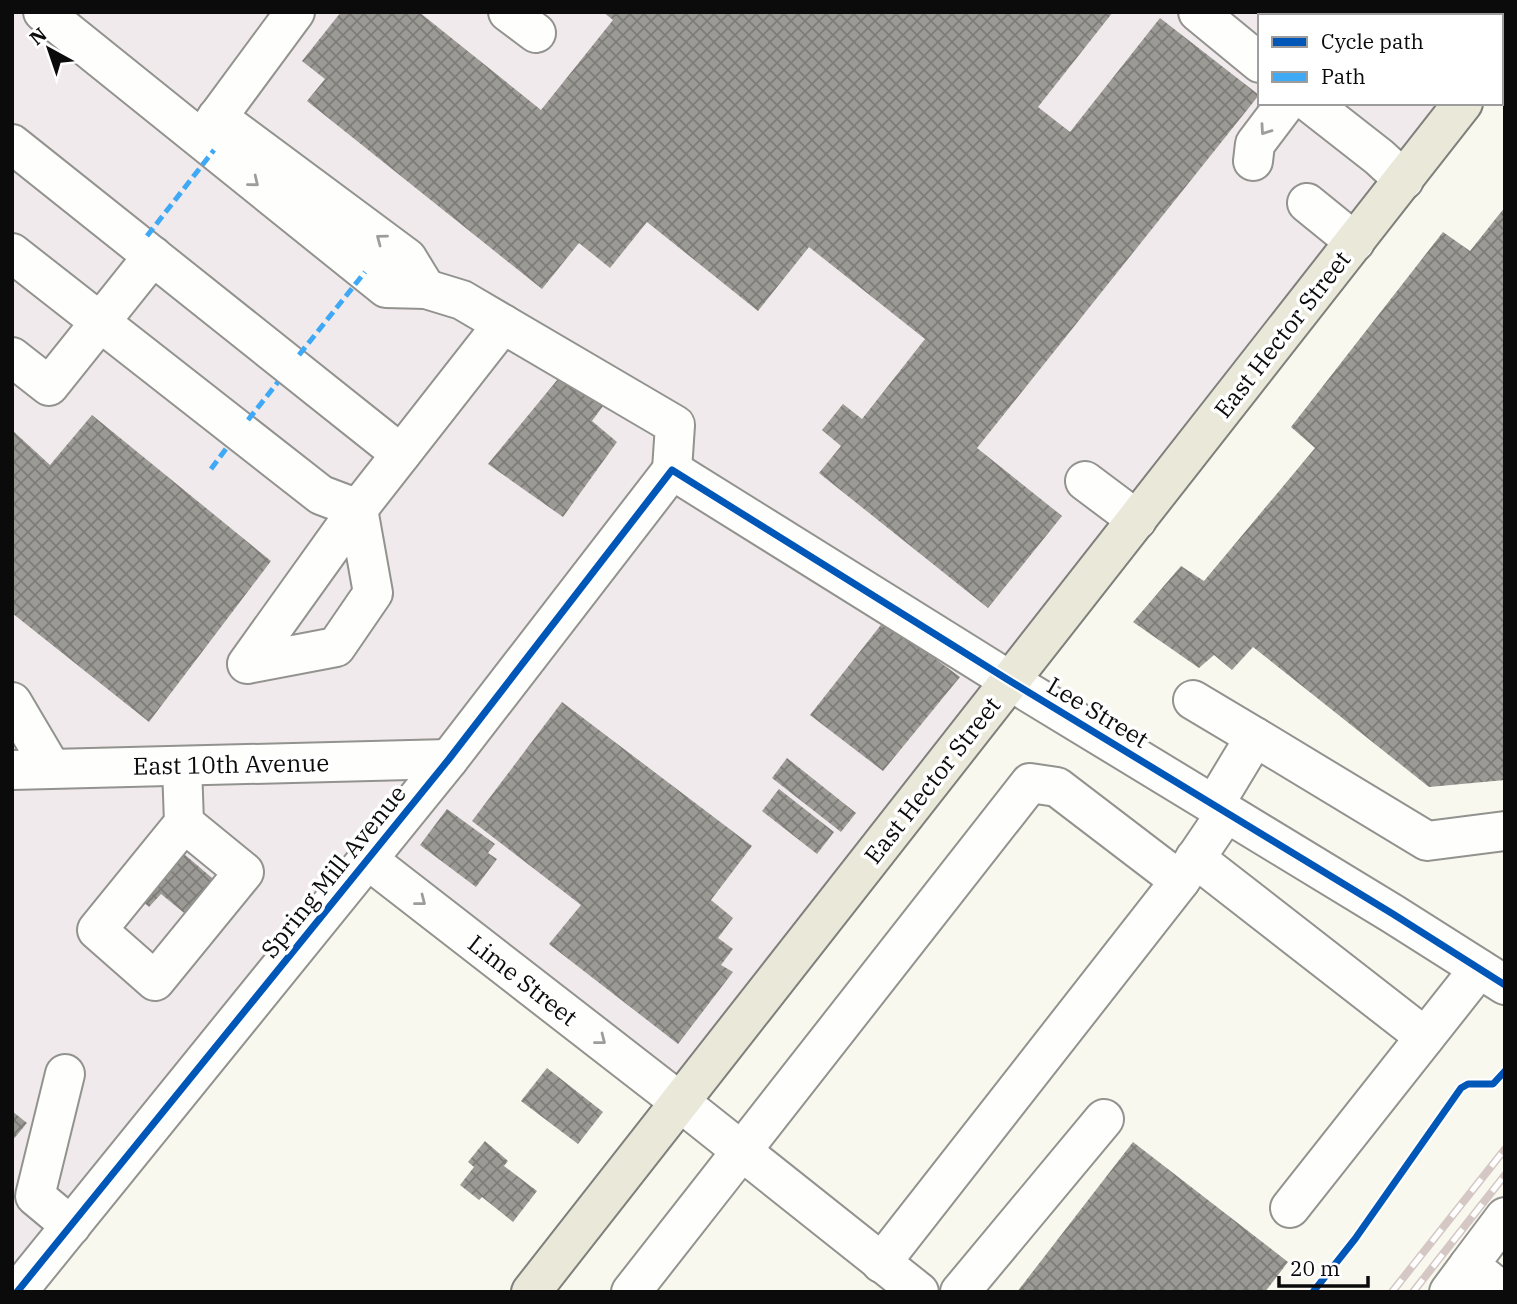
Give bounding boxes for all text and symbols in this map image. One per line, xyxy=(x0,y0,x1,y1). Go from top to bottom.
north arrow xyxy=(14,14,84,84)
legend xyxy=(1258,14,1503,105)
text: N xyxy=(25,22,52,50)
text: Cycle path xyxy=(1321,27,1424,55)
text: Path xyxy=(1321,62,1366,90)
one-way arrow xyxy=(1261,122,1273,135)
one-way arrow xyxy=(246,174,258,187)
one-way arrow xyxy=(377,235,389,248)
street label: East Hector Street xyxy=(1207,244,1357,424)
street label: Lee Street xyxy=(1041,669,1155,755)
street label: East Hector Street xyxy=(857,690,1007,870)
street label: East 10th Avenue xyxy=(133,746,329,782)
street label: Spring Mill Avenue xyxy=(253,778,413,964)
one-way arrow xyxy=(413,892,426,905)
street label: Lime Street xyxy=(462,927,584,1033)
one-way arrow xyxy=(592,1032,605,1044)
scale bar xyxy=(1279,1244,1368,1288)
text: 20 m xyxy=(1290,1254,1340,1282)

